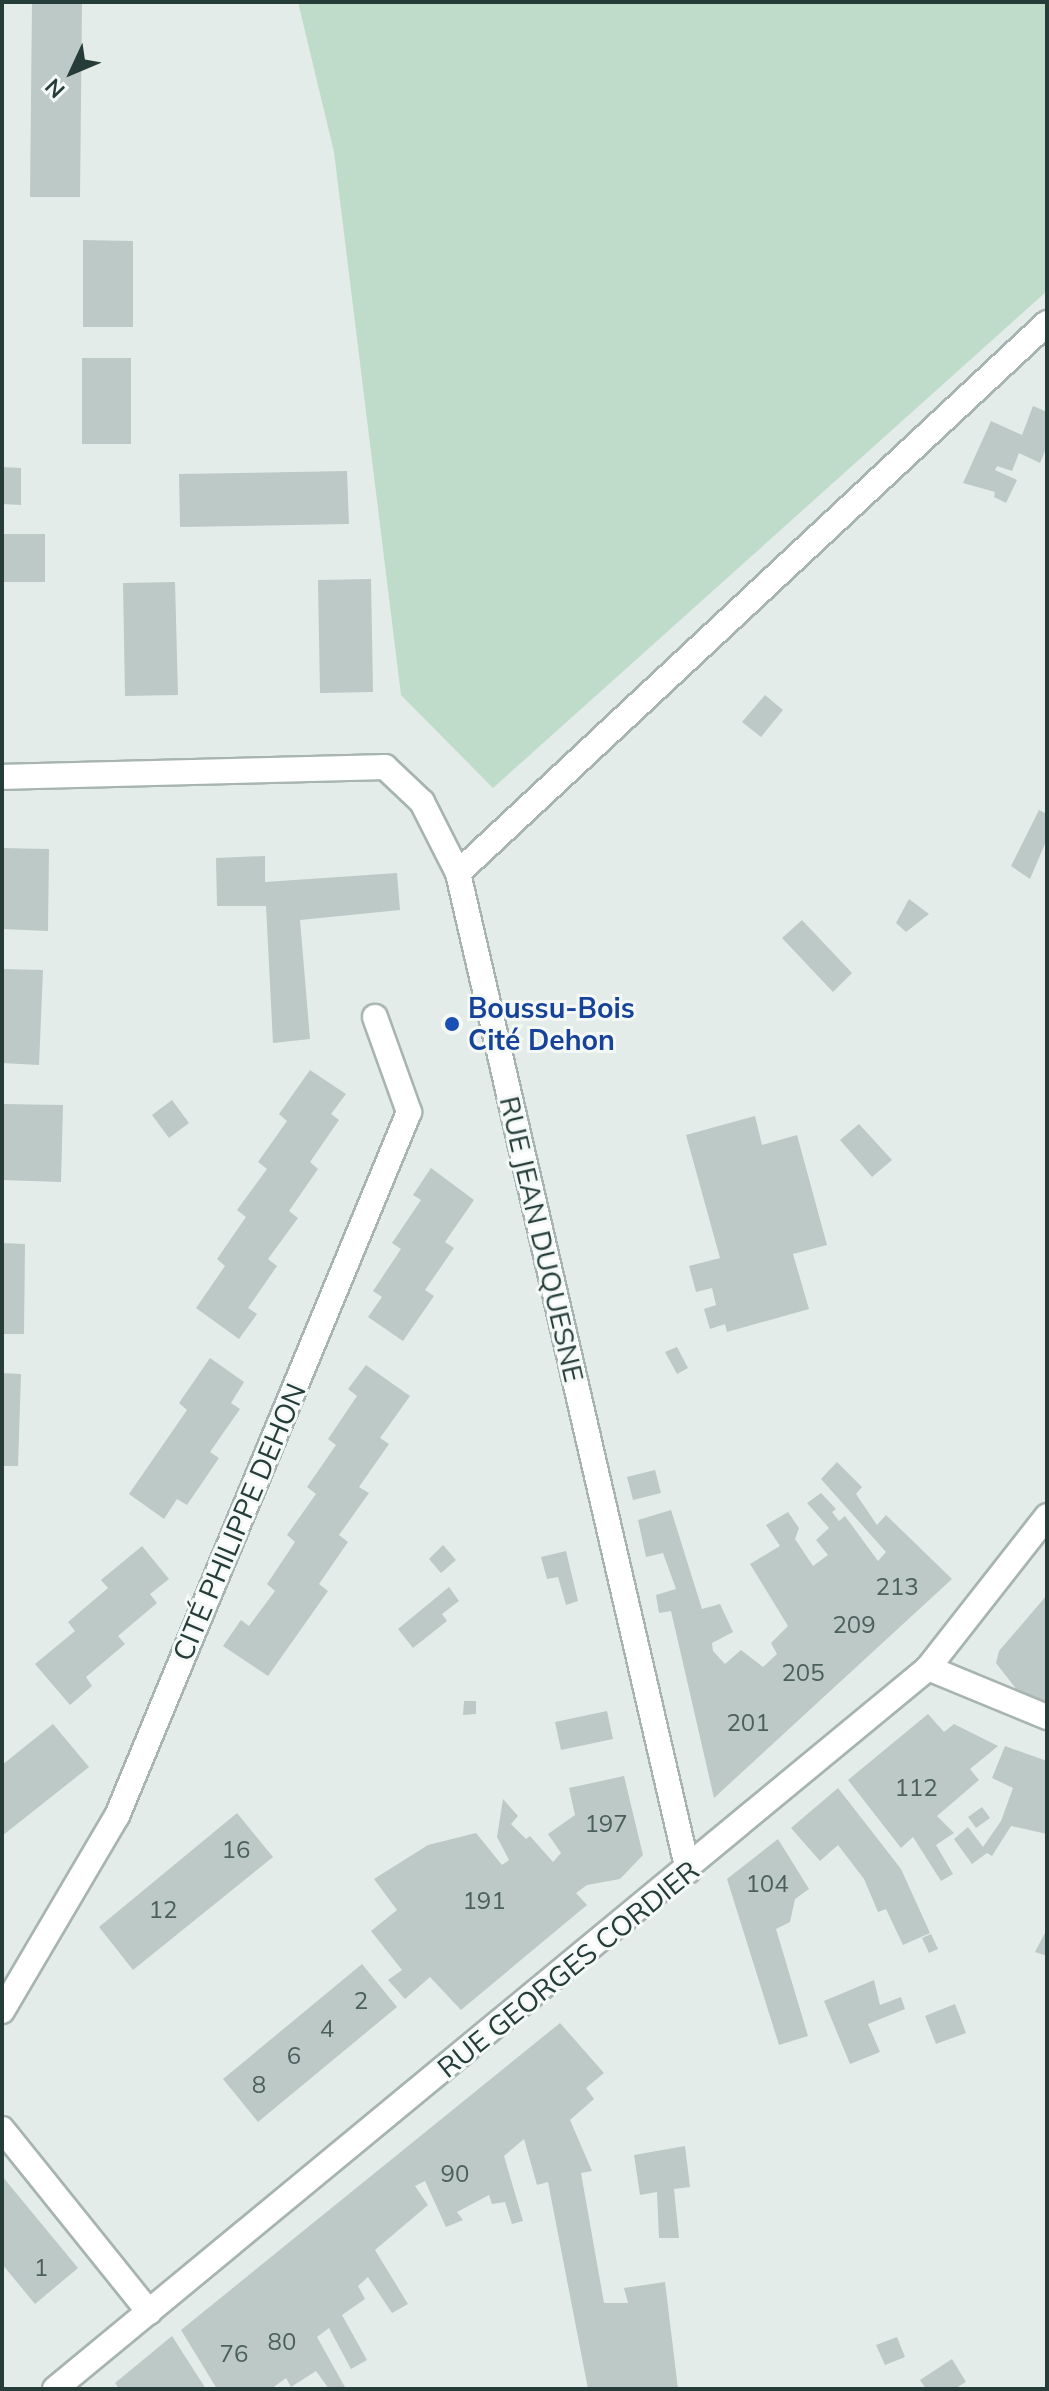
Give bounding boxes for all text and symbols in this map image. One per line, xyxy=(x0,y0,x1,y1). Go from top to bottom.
north arrow xyxy=(32,32,112,112)
text: N xyxy=(39,73,71,104)
place label: Boussu-Bois Cité Dehon xyxy=(468,991,635,1057)
marker: Boussu-Bois Cité Dehon xyxy=(443,1015,461,1033)
street label: RUE JEAN DUQUESNE xyxy=(493,1093,591,1385)
street label: CITÉ PHILIPPE DEHON xyxy=(165,1378,313,1666)
house number: 213 xyxy=(875,1573,919,1601)
house number: 209 xyxy=(832,1611,876,1639)
house number: 205 xyxy=(781,1659,825,1687)
house number: 201 xyxy=(726,1709,770,1737)
house number: 112 xyxy=(894,1774,938,1802)
house number: 197 xyxy=(584,1810,628,1838)
house number: 16 xyxy=(222,1836,250,1864)
street label: RUE GEORGES CORDIER xyxy=(431,1853,705,2085)
house number: 104 xyxy=(745,1870,789,1898)
house number: 191 xyxy=(462,1887,506,1915)
house number: 12 xyxy=(149,1896,177,1924)
house number: 2 xyxy=(354,1987,368,2015)
house number: 4 xyxy=(320,2015,334,2043)
house number: 6 xyxy=(287,2042,301,2070)
house number: 8 xyxy=(252,2071,266,2099)
house number: 90 xyxy=(441,2160,469,2188)
house number: 1 xyxy=(34,2254,48,2282)
house number: 80 xyxy=(268,2328,296,2356)
house number: 76 xyxy=(220,2340,248,2368)

